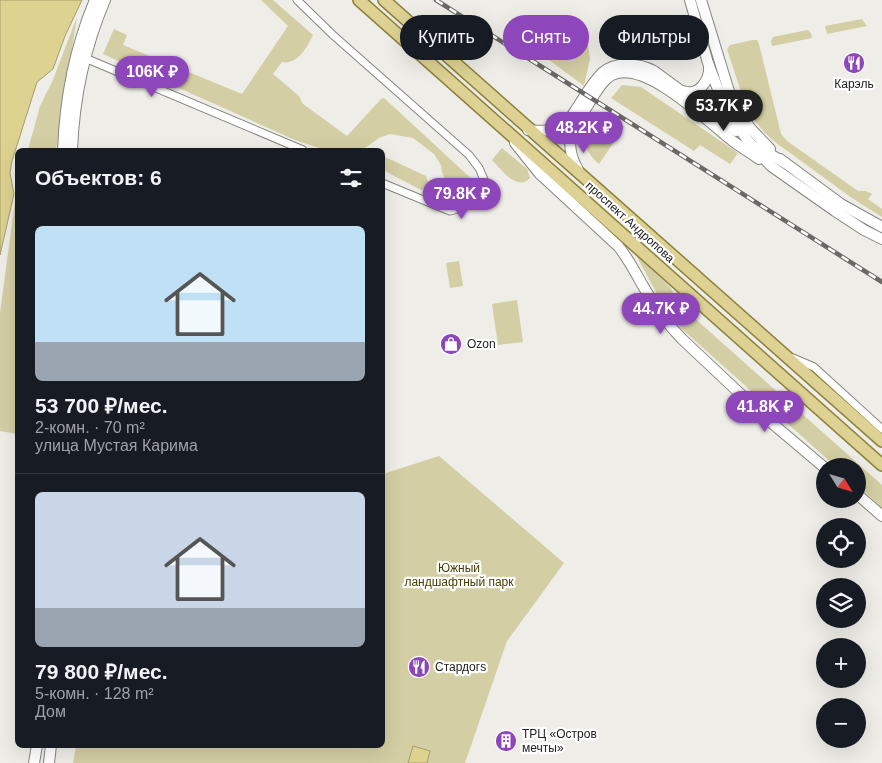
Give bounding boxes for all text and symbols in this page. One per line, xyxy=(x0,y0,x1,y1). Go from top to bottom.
chip: Купить xyxy=(400,15,493,60)
chip: Снять xyxy=(503,15,589,60)
chip: Фильтры xyxy=(599,15,709,60)
restaurant icon: Карэль xyxy=(842,51,866,75)
pin: 106K ₽ xyxy=(111,56,193,98)
text: 106K ₽ xyxy=(126,63,178,80)
place label: Карэль xyxy=(834,77,874,91)
pin: 53.7K ₽ xyxy=(678,90,770,132)
text: 53.7K ₽ xyxy=(696,97,752,114)
pin: 48.2K ₽ xyxy=(538,112,630,154)
text: 48.2K ₽ xyxy=(556,119,612,136)
icon: filters xyxy=(337,164,365,192)
text: Объектов: 6 xyxy=(35,166,162,189)
pin: 79.8K ₽ xyxy=(416,178,508,220)
street label: проспект Андропова xyxy=(583,179,677,266)
text: 79.8K ₽ xyxy=(434,185,490,202)
icon: home xyxy=(155,259,245,349)
pin: 44.7K ₽ xyxy=(615,292,707,335)
text: 44.7K ₽ xyxy=(633,300,689,317)
shop icon: Ozon xyxy=(439,332,463,356)
place label: Ozon xyxy=(467,337,496,351)
pin: 41.8K ₽ xyxy=(719,390,811,433)
text: 53 700 ₽/мес. xyxy=(35,394,168,417)
text: 41.8K ₽ xyxy=(737,398,793,415)
text: 2-комн. · 70 m² xyxy=(35,419,145,436)
text: улица Мустая Карима xyxy=(35,437,198,454)
north arrow xyxy=(816,458,866,508)
map controls xyxy=(816,458,866,748)
button: locate xyxy=(816,518,866,568)
icon: home xyxy=(155,524,245,614)
park label: Южный ландшафтный парк xyxy=(404,561,514,589)
button: layers xyxy=(816,578,866,628)
button: + xyxy=(816,638,866,688)
restaurant icon: Стардогs xyxy=(407,655,431,679)
text: 79 800 ₽/мес. xyxy=(35,660,168,683)
place label: Стардогs xyxy=(435,660,486,674)
text: 5-комн. · 128 m² xyxy=(35,685,154,702)
button: − xyxy=(816,698,866,748)
text: Дом xyxy=(35,703,66,720)
place label: ТРЦ «Остров мечты» xyxy=(522,727,597,755)
building icon: ТРЦ «Остров мечты» xyxy=(494,729,518,753)

